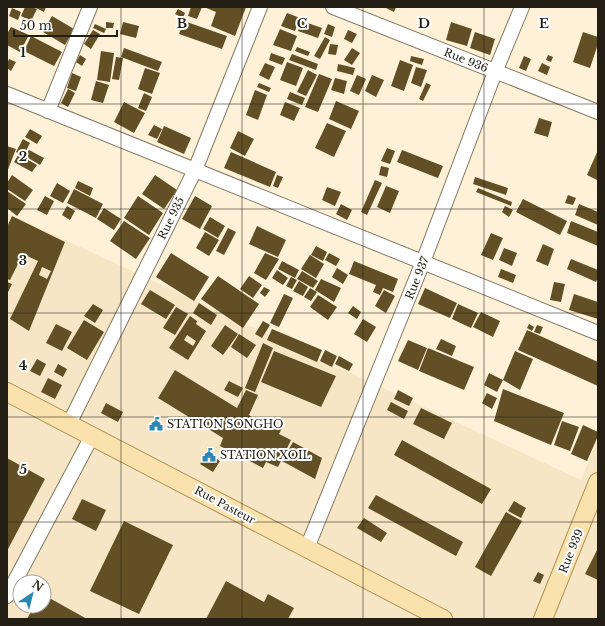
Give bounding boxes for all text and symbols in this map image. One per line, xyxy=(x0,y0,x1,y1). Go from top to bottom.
scale bar xyxy=(14,12,117,38)
text: B xyxy=(177,15,187,32)
text: C xyxy=(297,15,308,32)
text: D xyxy=(418,15,430,32)
text: E xyxy=(539,15,549,32)
text: 50 m xyxy=(20,18,52,33)
text: 1 xyxy=(20,44,26,61)
street label: Rue 936 xyxy=(442,45,490,75)
text: 2 xyxy=(19,148,27,165)
street label: Rue 935 xyxy=(155,194,187,242)
text: 3 xyxy=(19,252,27,269)
street label: Rue 937 xyxy=(402,254,432,301)
text: 4 xyxy=(19,357,28,374)
public building icon: STATION SONGHO xyxy=(148,416,164,432)
place label: STATION SONGHO xyxy=(167,417,283,431)
public building icon: STATION XOIL xyxy=(201,447,217,463)
place label: STATION XOIL xyxy=(220,448,311,462)
text: 5 xyxy=(19,461,27,478)
street label: Rue Pasteur xyxy=(192,483,259,527)
street label: Rue 939 xyxy=(556,527,586,575)
north arrow xyxy=(12,574,52,614)
text: N xyxy=(29,577,47,595)

